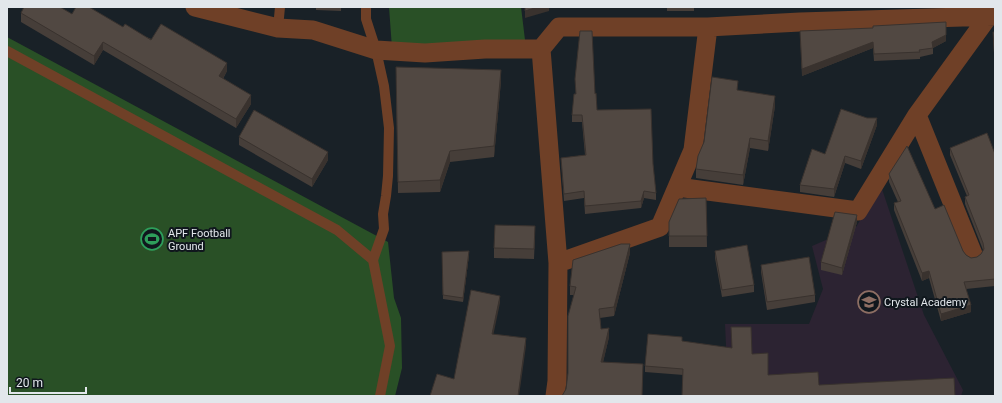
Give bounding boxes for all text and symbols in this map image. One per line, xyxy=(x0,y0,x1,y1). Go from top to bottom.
sports icon: APF Football Ground xyxy=(139,226,165,252)
place label: APF Football Ground xyxy=(168,227,231,253)
school or university icon: Crystal Academy xyxy=(856,289,882,315)
place label: Crystal Academy xyxy=(884,296,967,309)
scale bar xyxy=(10,369,86,395)
text: 20 m xyxy=(16,376,43,390)

